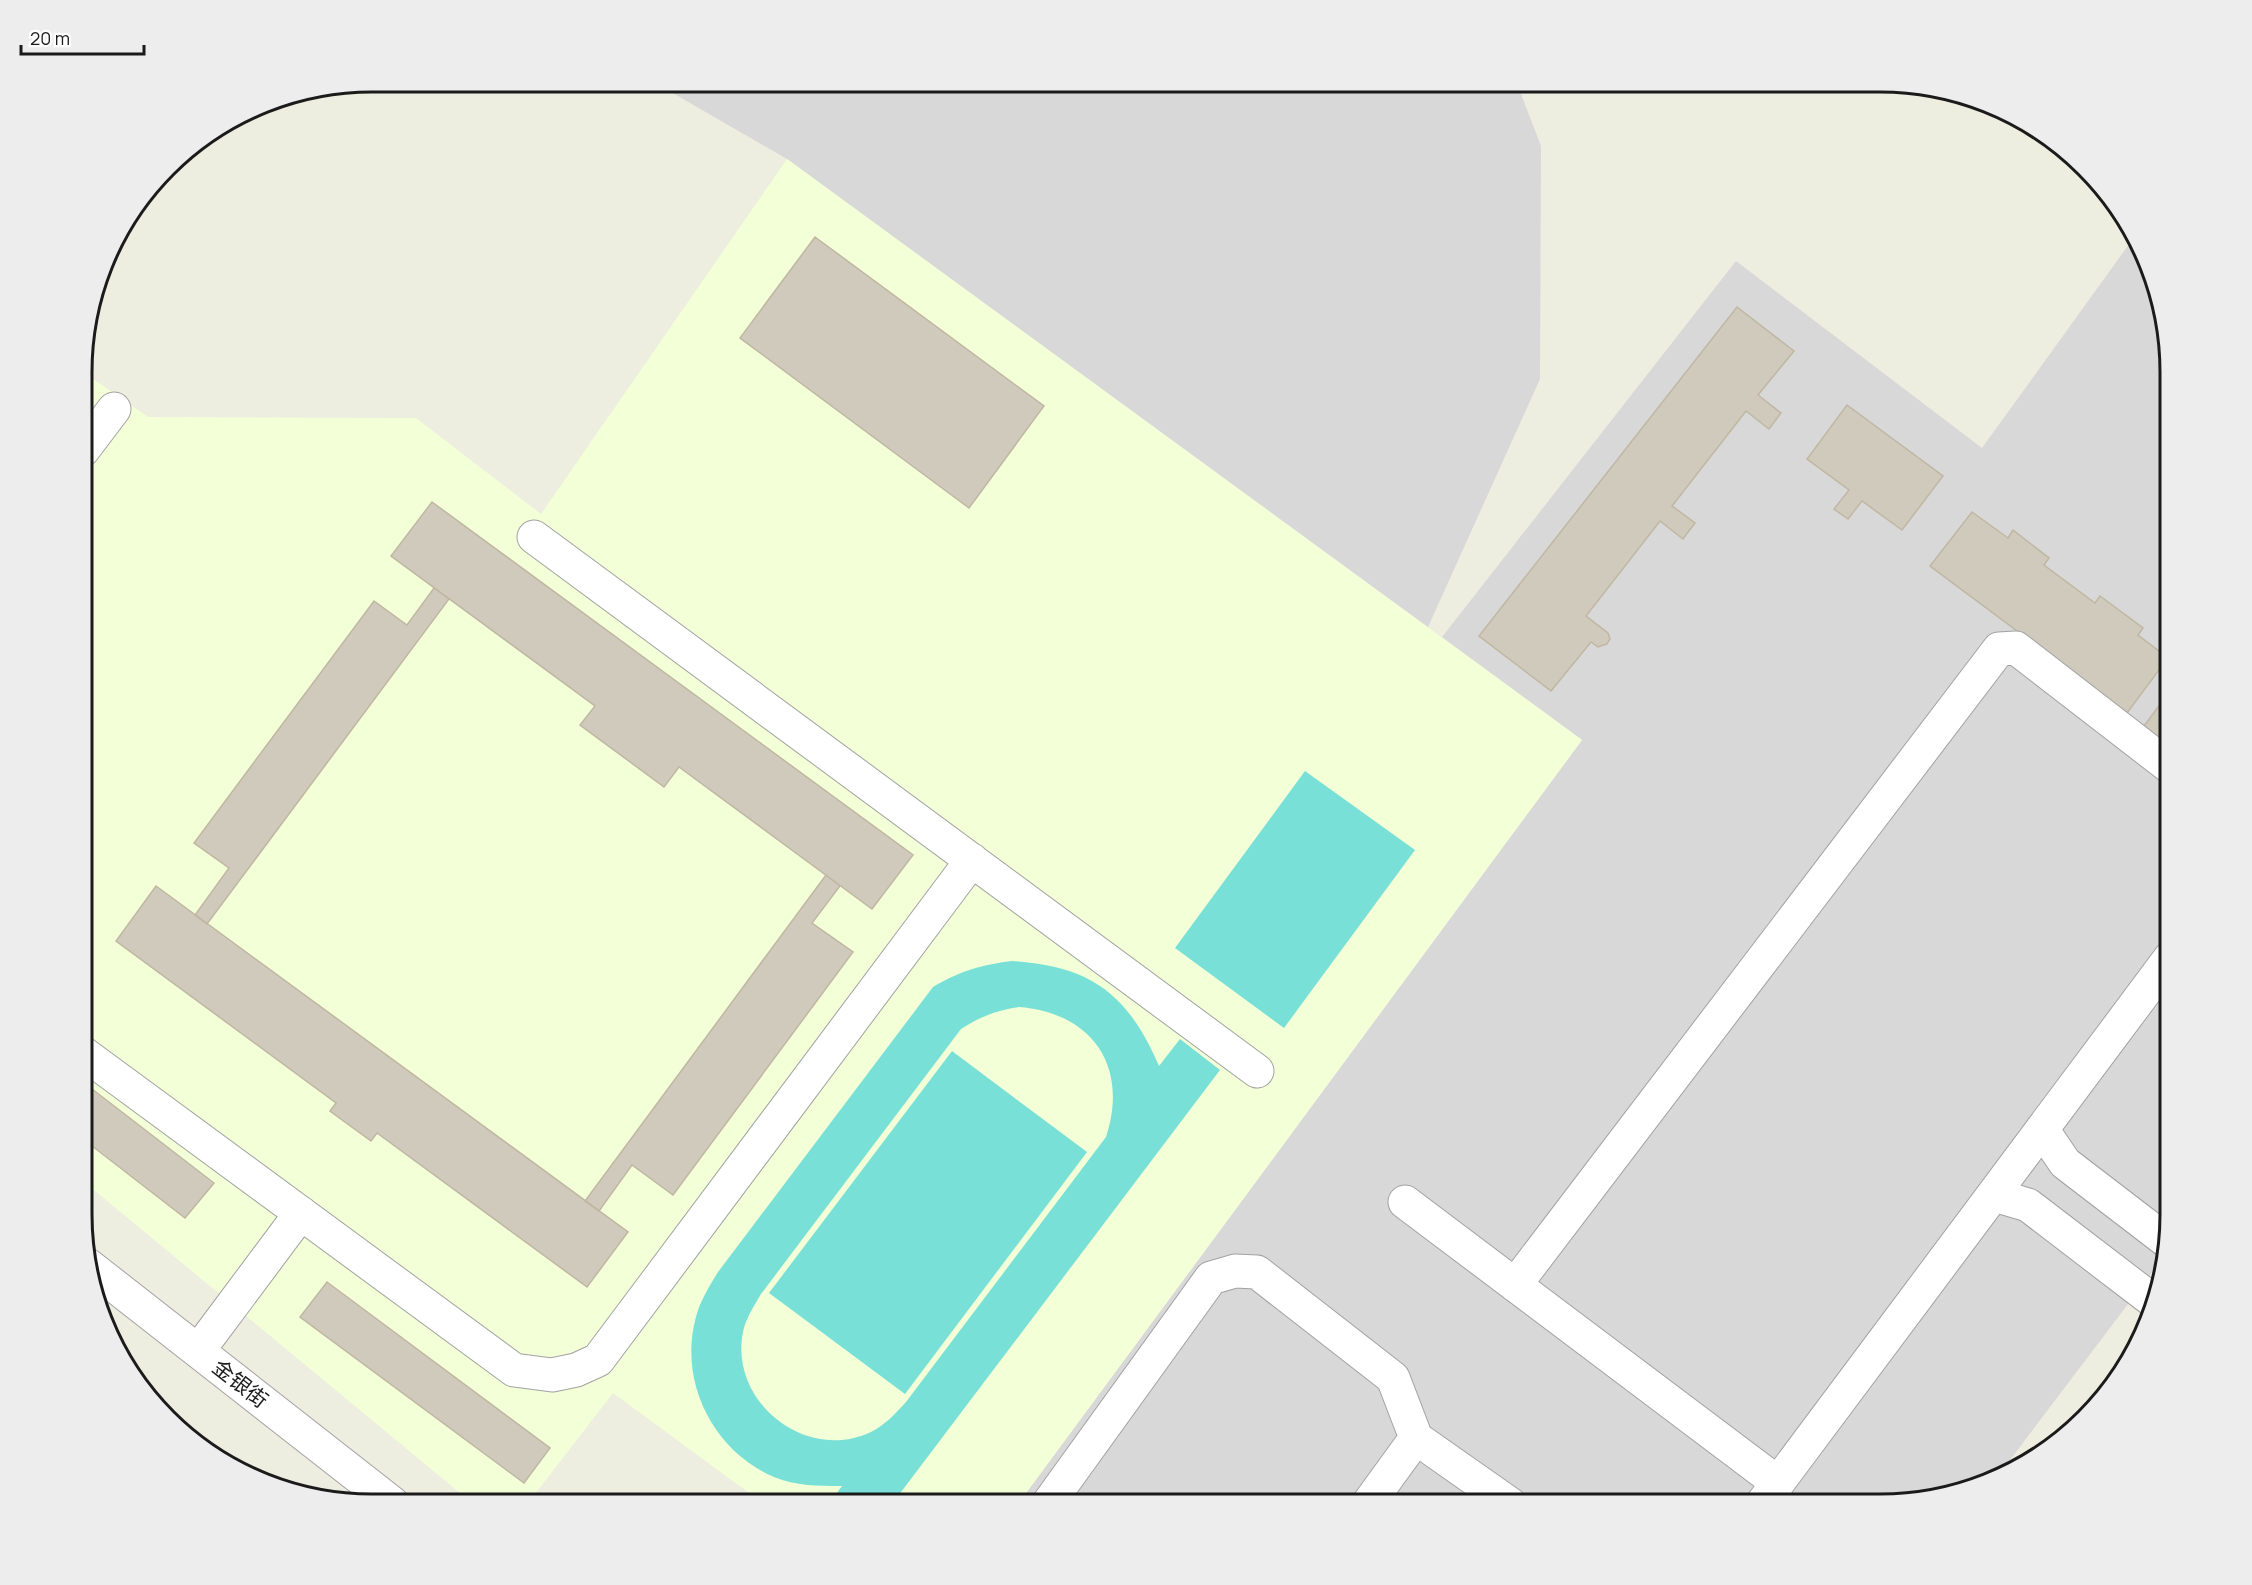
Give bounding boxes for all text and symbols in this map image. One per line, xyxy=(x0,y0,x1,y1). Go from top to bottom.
scale bar xyxy=(21,18,144,56)
text: 20 m xyxy=(30,26,70,50)
street label: 金银街 xyxy=(207,1353,274,1414)

